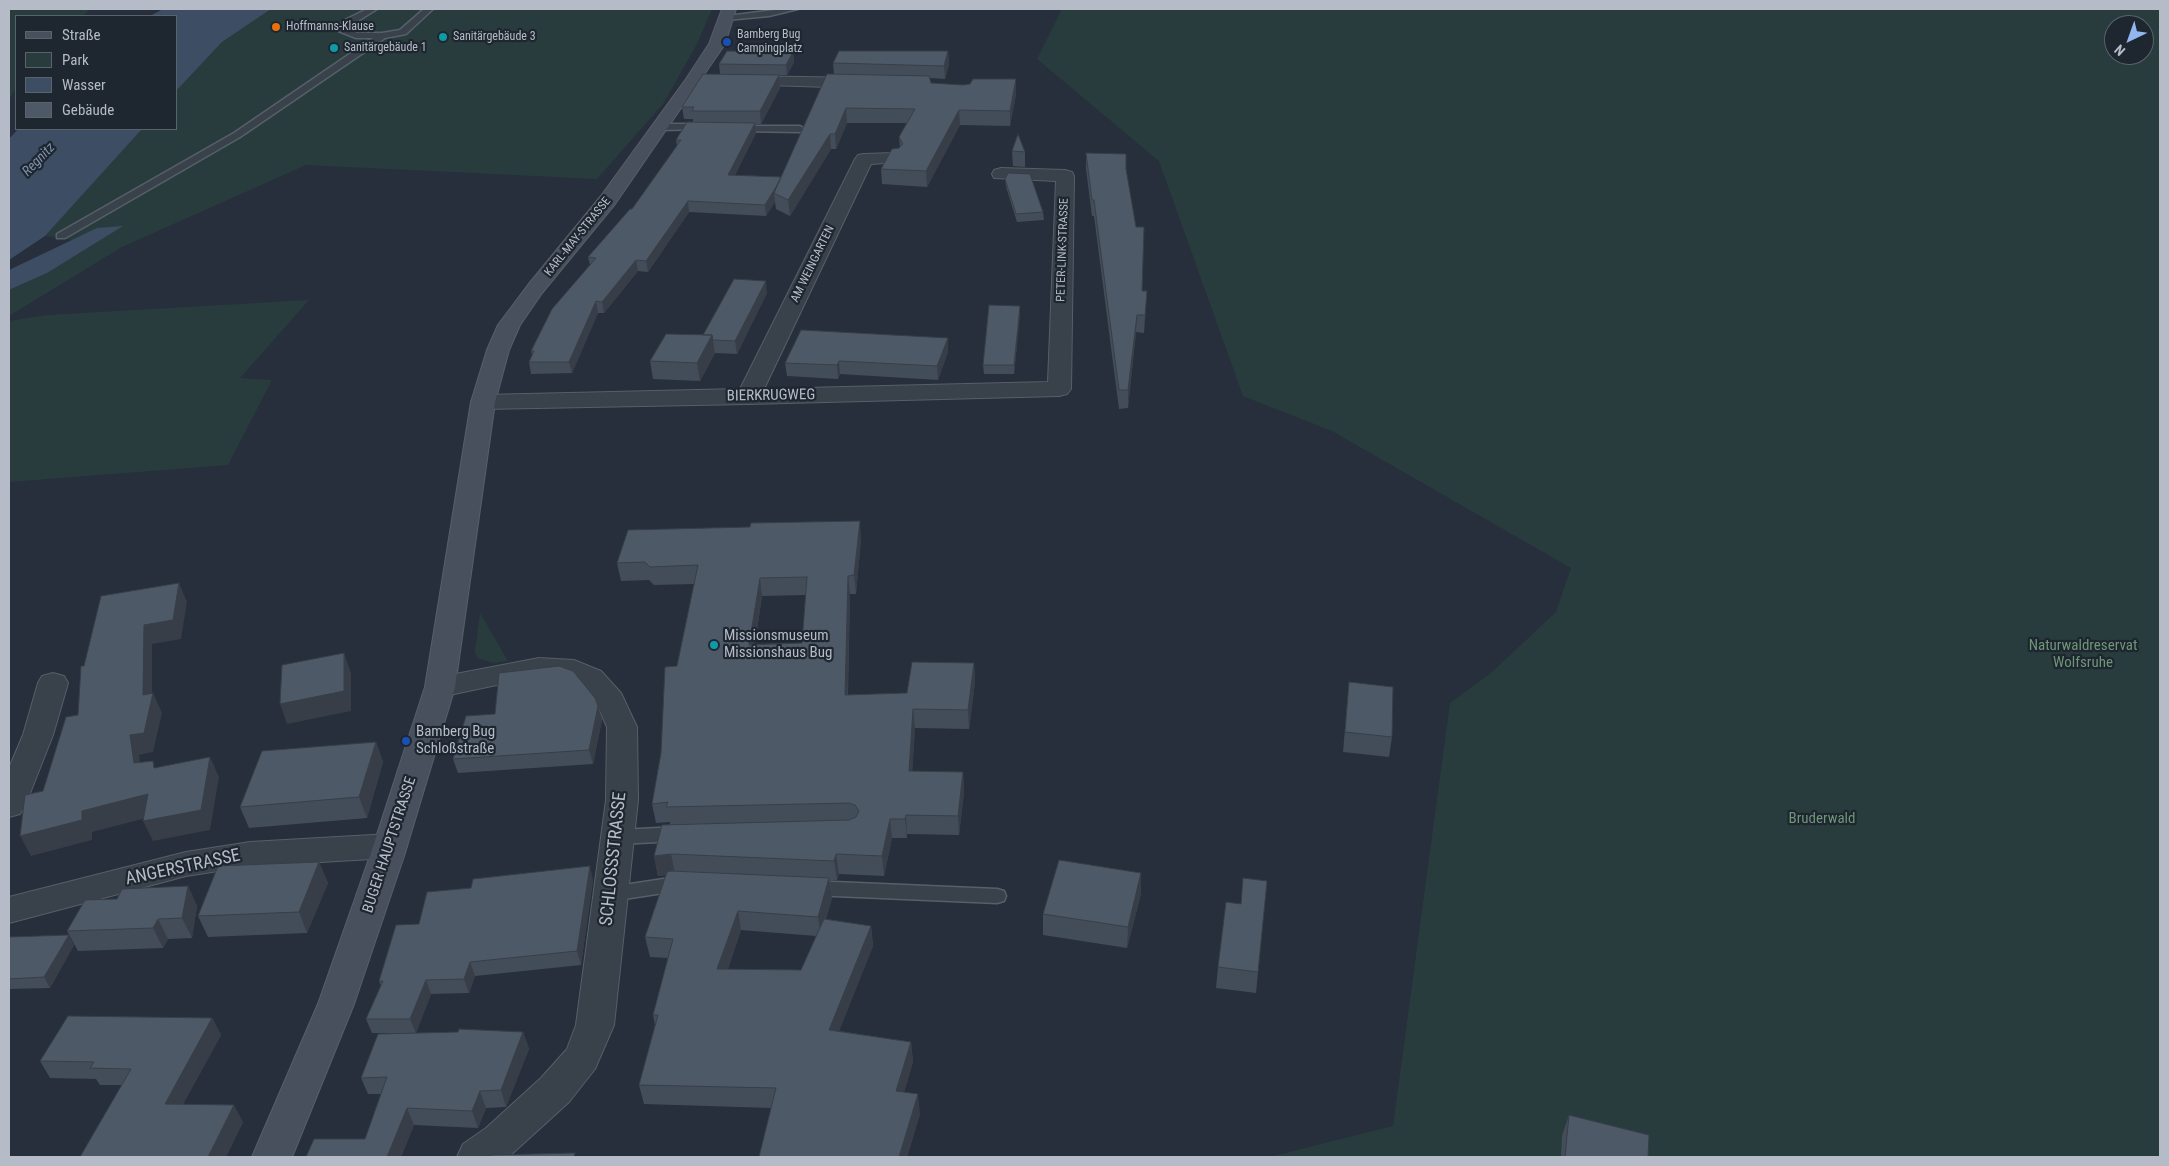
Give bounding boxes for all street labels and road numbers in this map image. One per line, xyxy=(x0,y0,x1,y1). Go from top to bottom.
street label: KARL-MAY-STRASSE xyxy=(542,195,614,279)
street label: PETER-LINK-STRASSE xyxy=(1054,198,1072,302)
street label: AM WEINGARTEN xyxy=(788,223,838,305)
street label: BIERKRUGWEG xyxy=(727,386,815,406)
street label: BUGER HAUPTSTRASSE xyxy=(360,775,420,915)
street label: SCHLOSSSTRASSE xyxy=(596,791,632,927)
street label: ANGERSTRASSE xyxy=(124,845,242,891)

